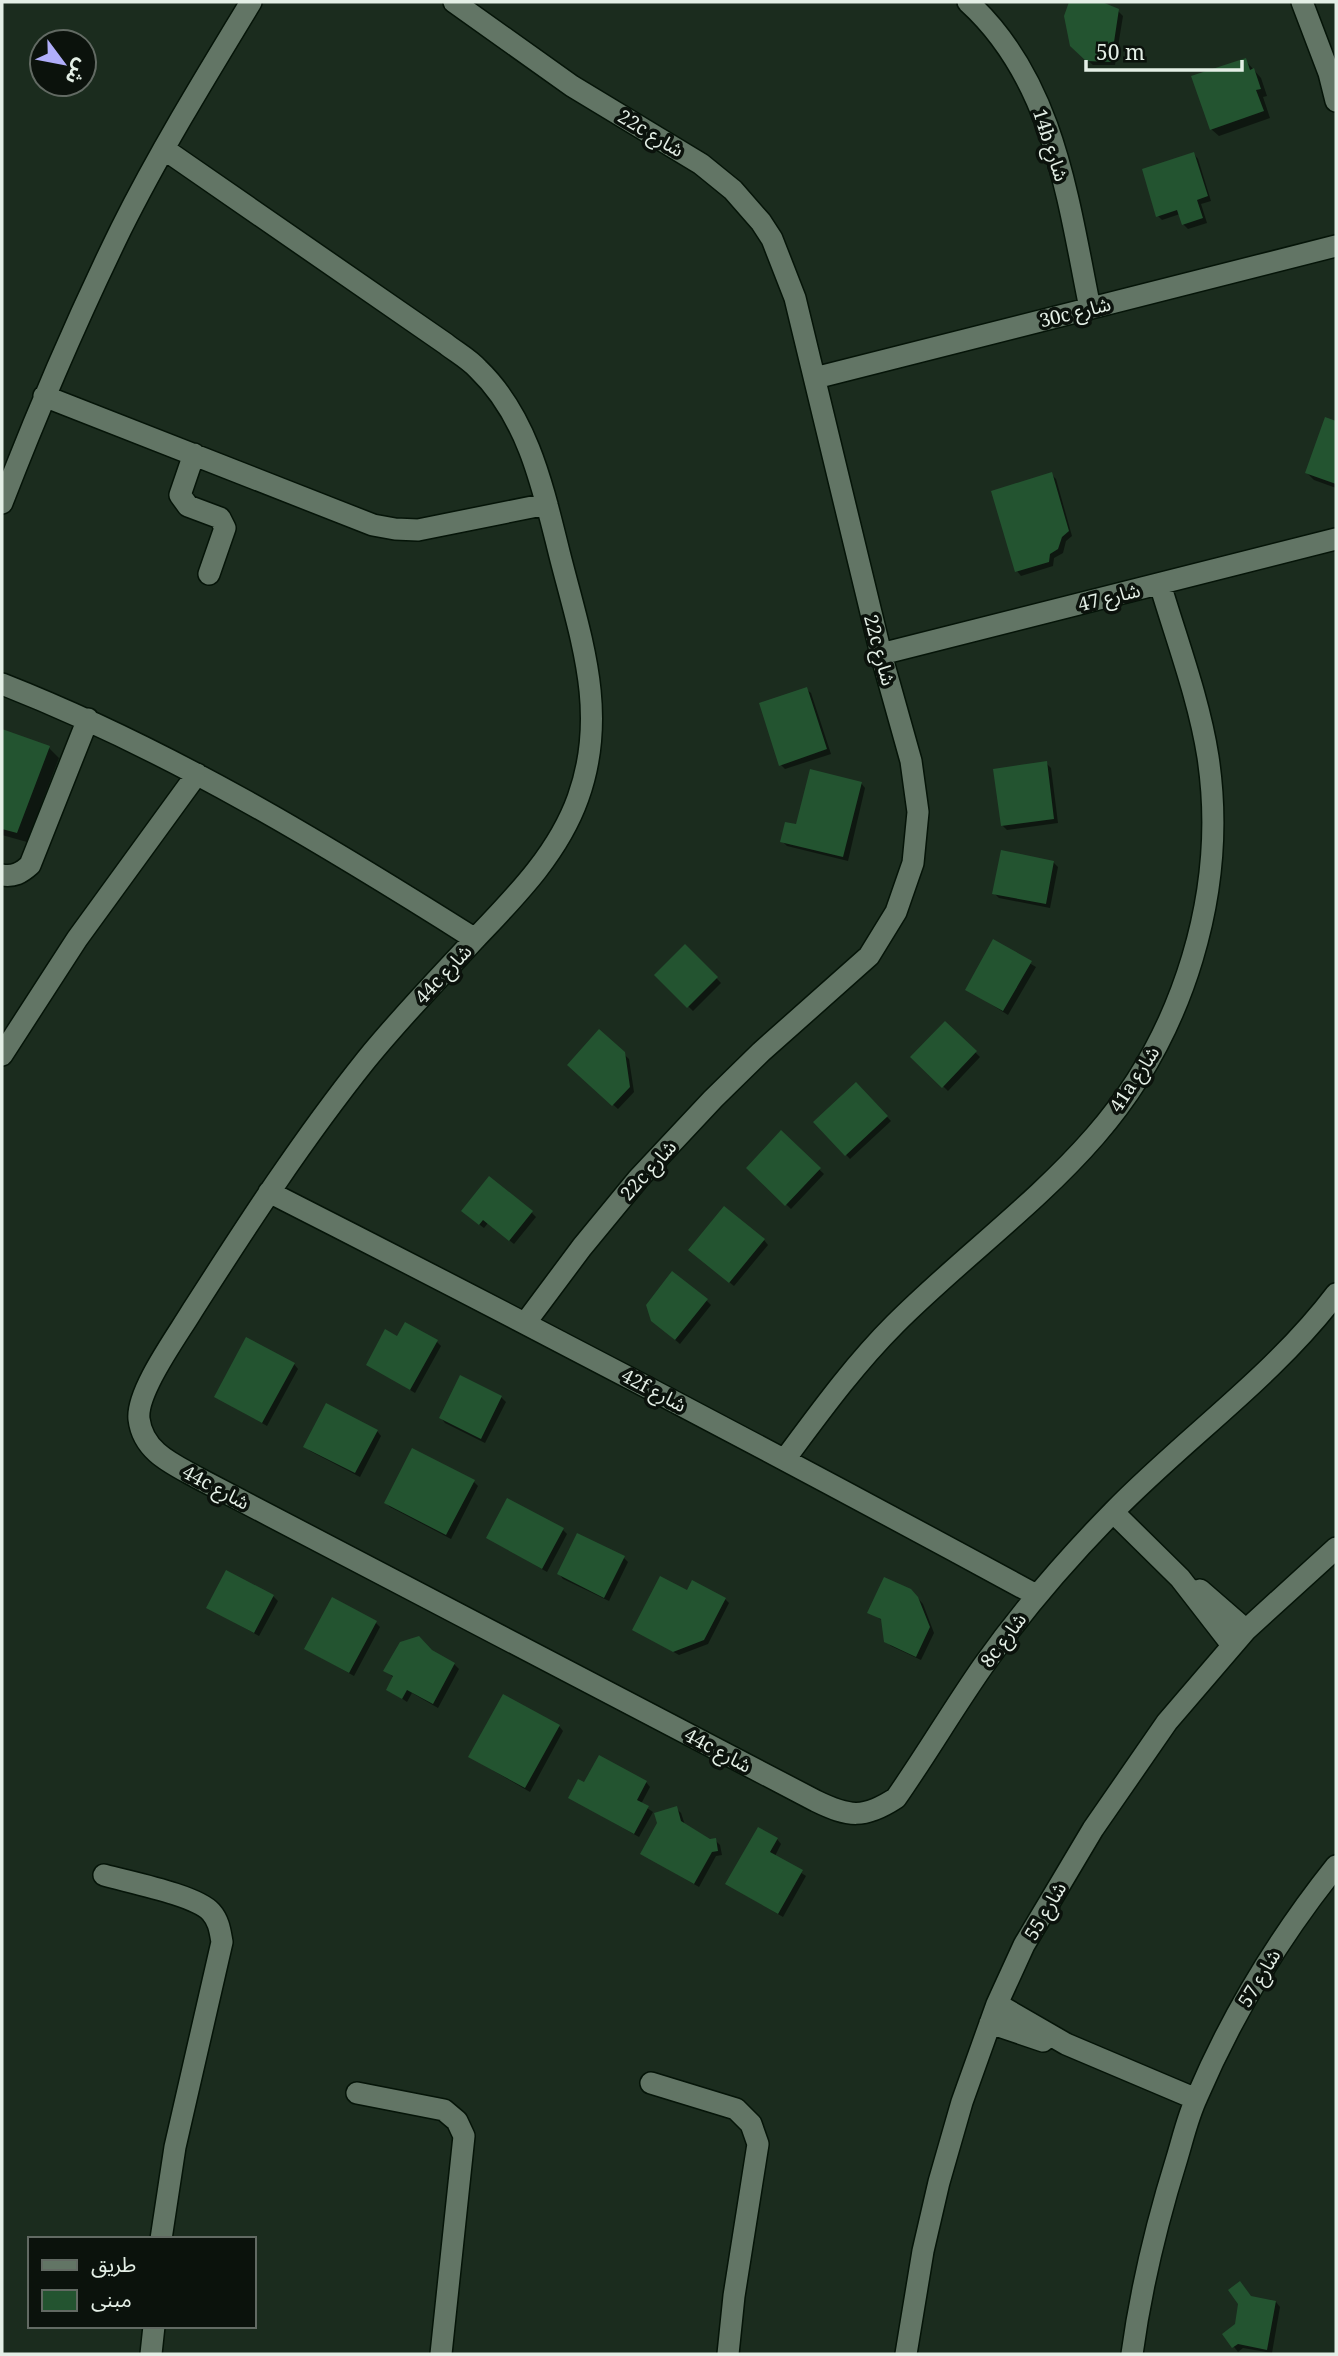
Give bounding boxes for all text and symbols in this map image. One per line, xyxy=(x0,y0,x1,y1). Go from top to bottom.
north arrow xyxy=(28,28,98,98)
scale bar xyxy=(1086,28,1242,72)
text: 50 m xyxy=(1096,38,1145,66)
text: ش xyxy=(59,54,95,90)
street label: 22c شارع xyxy=(613,103,689,164)
street label: 14b شارع xyxy=(1026,105,1075,185)
street label: 30c شارع xyxy=(1037,291,1114,334)
street label: شارع 47 xyxy=(1075,577,1143,618)
street label: 22c شارع xyxy=(857,612,902,689)
street label: 44c شارع xyxy=(409,939,478,1010)
street label: 41a شارع xyxy=(1103,1041,1166,1118)
street label: 22c شارع xyxy=(614,1134,683,1206)
street label: 42f شارع xyxy=(616,1362,691,1419)
street label: 44c شارع xyxy=(177,1458,254,1516)
street label: 8c شارع xyxy=(974,1607,1033,1673)
street label: 44c شارع xyxy=(679,1721,756,1779)
street label: شارع 55 xyxy=(1018,1877,1073,1945)
street label: شارع 57 xyxy=(1232,1944,1287,2012)
legend xyxy=(28,2237,256,2328)
text: طريق xyxy=(91,2250,136,2278)
text: مبنى xyxy=(91,2285,132,2313)

